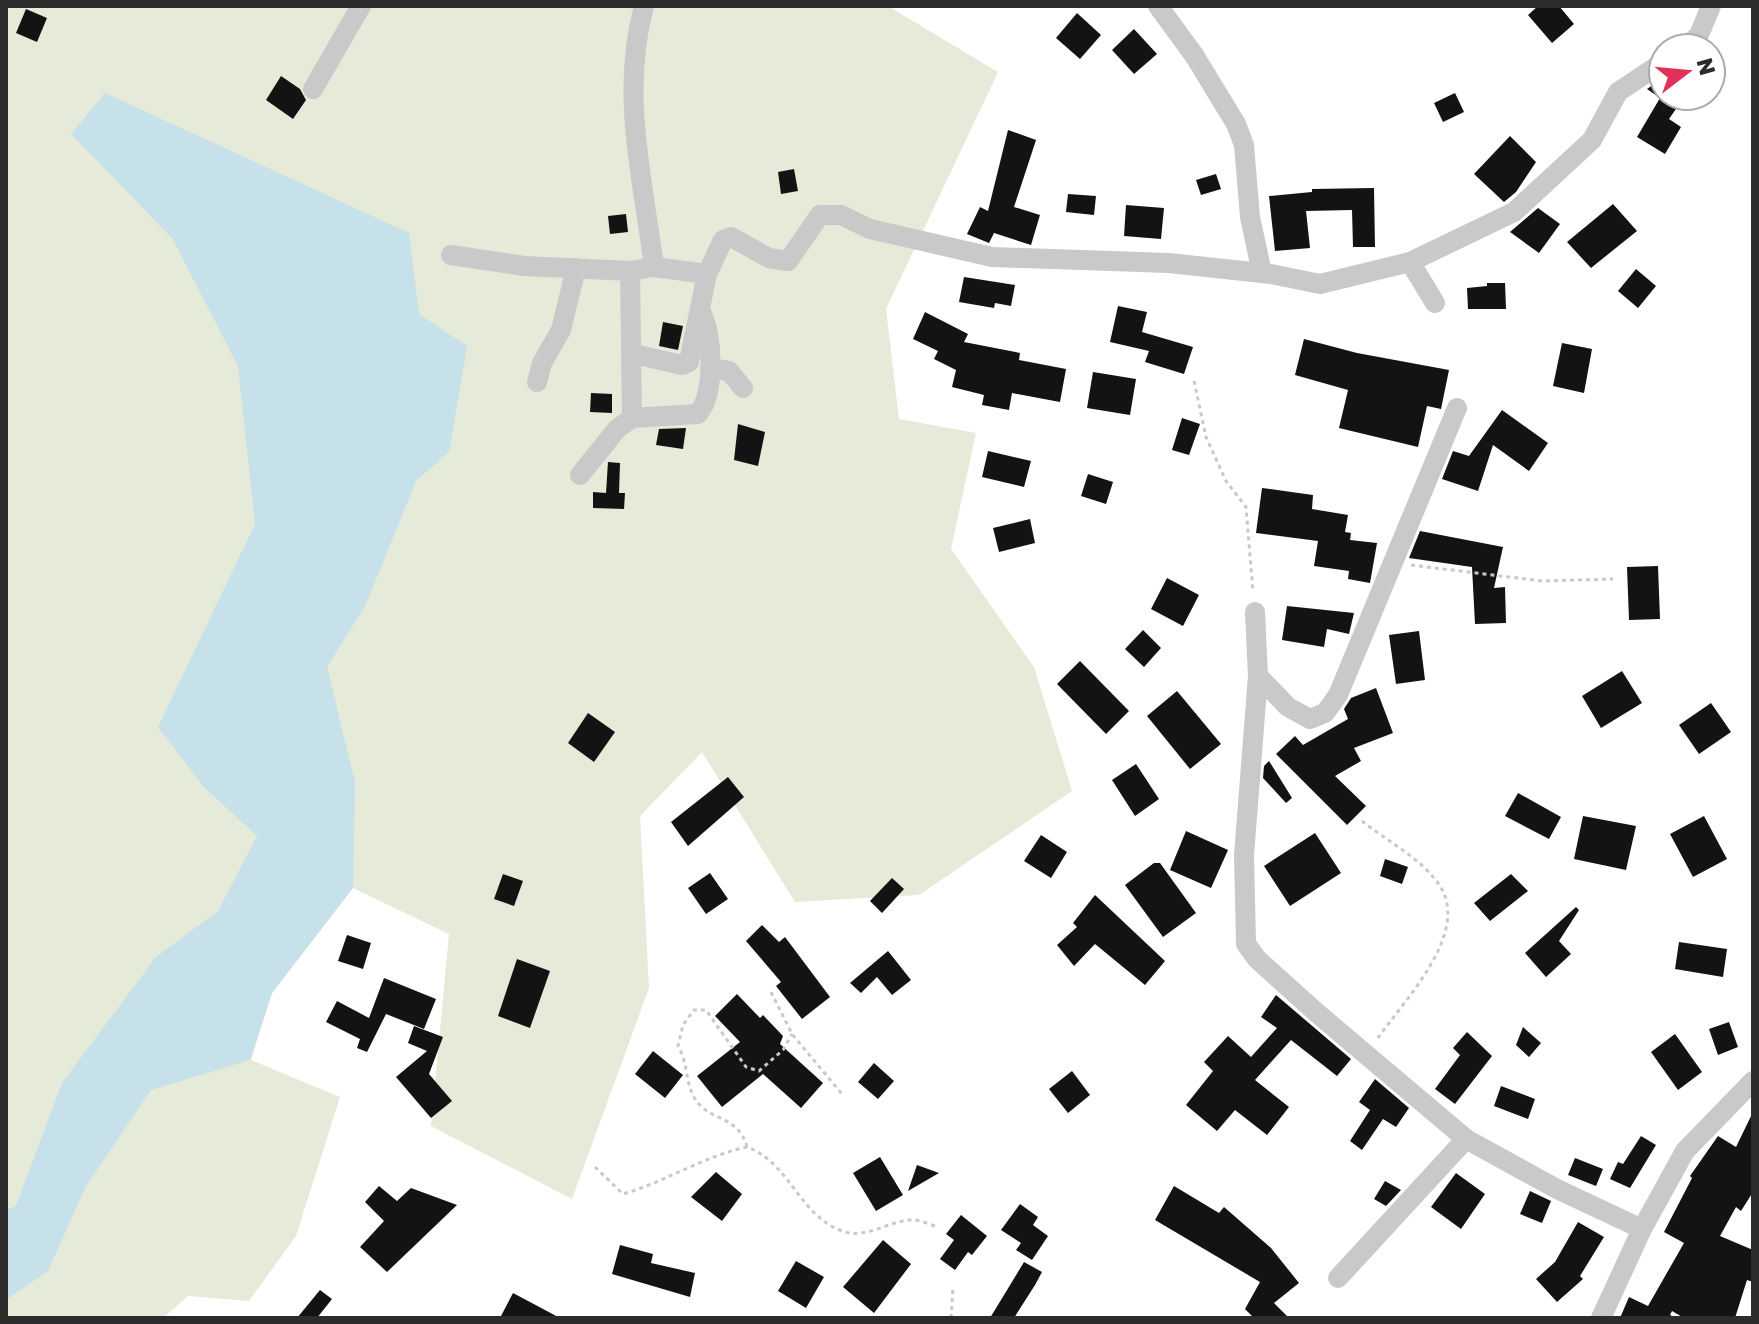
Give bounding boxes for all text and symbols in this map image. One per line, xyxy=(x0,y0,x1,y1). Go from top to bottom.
north arrow xyxy=(1647,32,1727,112)
text: N xyxy=(1691,55,1722,78)

